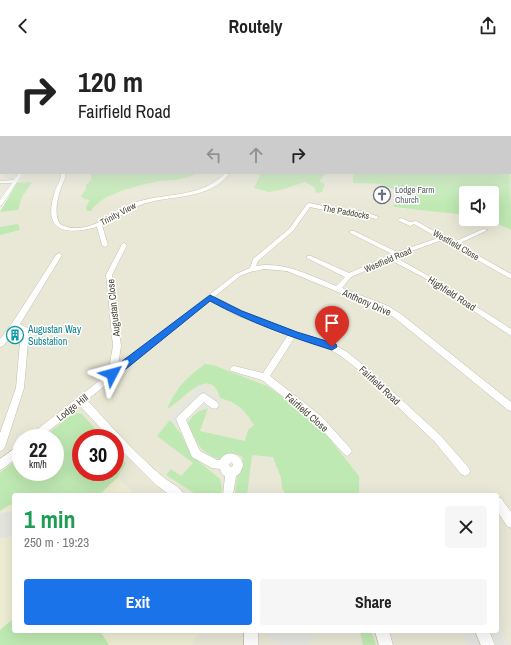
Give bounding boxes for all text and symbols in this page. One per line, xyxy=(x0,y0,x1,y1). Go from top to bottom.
text: Routely xyxy=(228,14,283,39)
icon: back xyxy=(12,15,34,37)
icon: share xyxy=(477,15,499,37)
text: 120 m xyxy=(78,63,143,101)
icon: right xyxy=(12,68,64,120)
text: Fairfield Road xyxy=(78,99,171,124)
icon: left xyxy=(203,144,225,166)
icon: ahead xyxy=(245,144,267,166)
icon: right xyxy=(287,144,309,166)
place label: Lodge Farm Church xyxy=(395,184,434,206)
church icon: Lodge Farm Church xyxy=(372,185,392,205)
map controls xyxy=(459,186,499,226)
button: sound xyxy=(459,186,499,226)
street label: Trinity View xyxy=(98,199,139,228)
street label: The Paddocks xyxy=(322,202,371,222)
street label: Westfield Close xyxy=(431,227,481,263)
street label: Westfield Road xyxy=(362,245,414,275)
street label: Highfield Road xyxy=(425,273,478,314)
street label: Augustan Close xyxy=(104,278,123,338)
street label: Anthony Drive xyxy=(340,286,394,319)
pin xyxy=(315,306,349,347)
icon: arrive xyxy=(321,312,343,334)
place label: Augustan Way Substation xyxy=(27,323,82,348)
building icon: Augustan Way Substation xyxy=(5,325,25,345)
position arrow xyxy=(91,353,133,395)
street label: Fairfield Road xyxy=(356,363,403,408)
street label: Fairfield Close xyxy=(282,390,331,435)
street label: Lodge Hill xyxy=(54,391,91,424)
speed limit sign: 30 xyxy=(72,429,124,481)
text: 22 xyxy=(29,436,47,463)
text: km/h xyxy=(29,458,47,471)
text: 1 min xyxy=(24,503,75,535)
button: close xyxy=(445,506,487,548)
text: 250 m · 19:23 xyxy=(24,534,89,551)
button: Exit xyxy=(24,579,252,625)
button: Share xyxy=(260,579,487,625)

